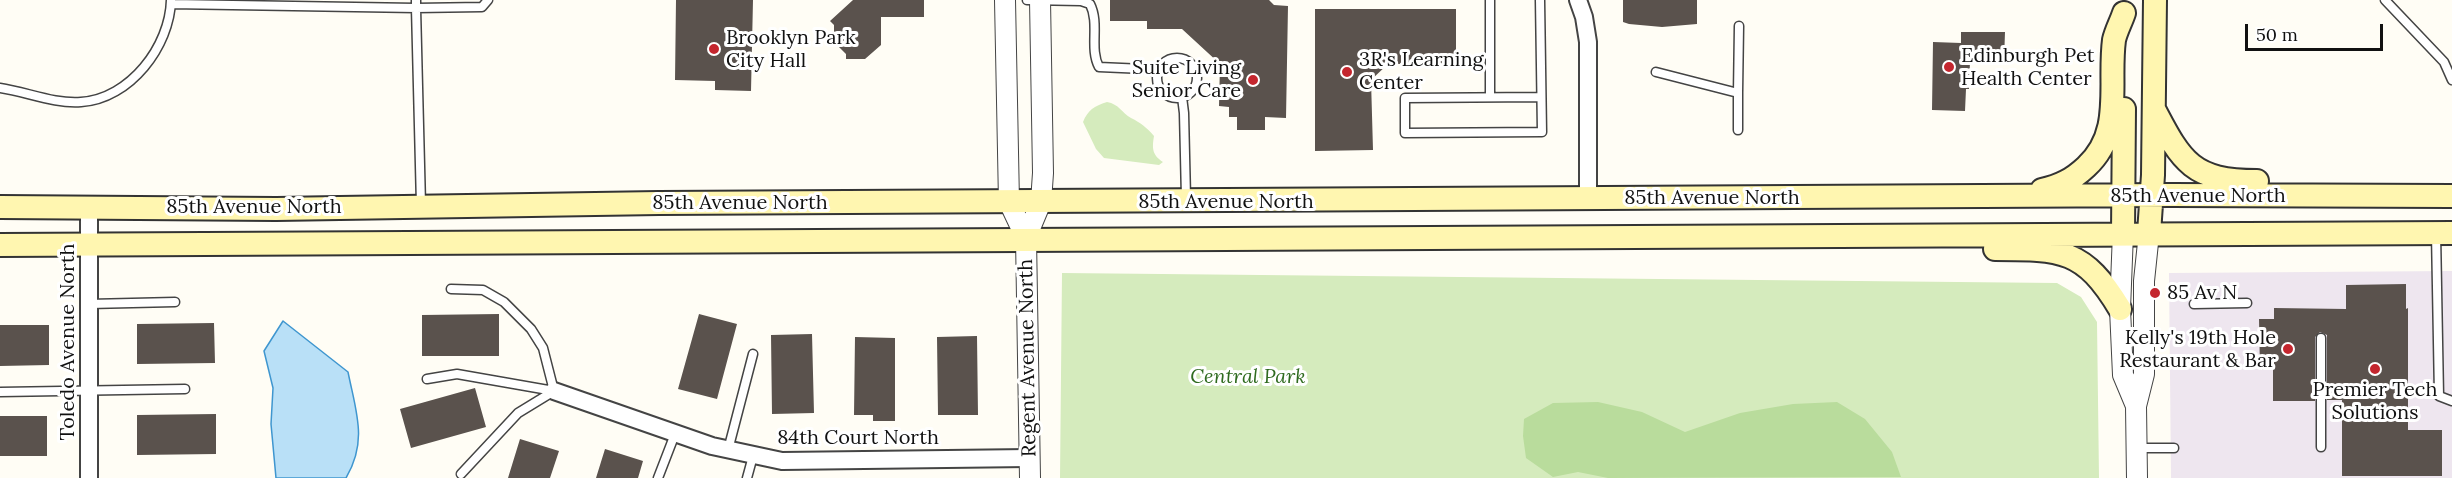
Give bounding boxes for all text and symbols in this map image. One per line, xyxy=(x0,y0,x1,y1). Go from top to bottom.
scale bar xyxy=(2248,12,2386,50)
text: 50 m xyxy=(2256,23,2298,46)
place label: Brooklyn Park City Hall xyxy=(726,26,856,73)
marker: Brooklyn Park City Hall xyxy=(707,42,721,56)
place label: Edinburgh Pet Health Center xyxy=(1961,44,2094,91)
place label: 3R's Learning Center xyxy=(1359,48,1484,95)
place label: Suite Living Senior Care xyxy=(1132,56,1241,103)
marker: Edinburgh Pet Health Center xyxy=(1942,60,1956,74)
marker: 3R's Learning Center xyxy=(1340,65,1354,79)
marker: Suite Living Senior Care xyxy=(1246,73,1260,87)
street label: 85th Avenue North xyxy=(2110,184,2286,208)
street label: 85th Avenue North xyxy=(1624,186,1800,210)
street label: 85th Avenue North xyxy=(1138,190,1314,214)
street label: 85th Avenue North xyxy=(652,191,828,215)
street label: 85th Avenue North xyxy=(166,195,342,219)
street label: Toledo Avenue North xyxy=(56,243,80,441)
street label: Regent Avenue North xyxy=(1014,259,1042,457)
place label: 85 Av N xyxy=(2167,281,2237,305)
marker: 85 Av N xyxy=(2148,286,2162,300)
place label: Kelly's 19th Hole Restaurant & Bar xyxy=(2119,326,2276,373)
marker: Kelly's 19th Hole Restaurant & Bar xyxy=(2281,342,2295,356)
marker: Premier Tech Solutions xyxy=(2368,362,2382,376)
park label: Central Park xyxy=(1190,365,1306,389)
place label: Premier Tech Solutions xyxy=(2313,378,2437,425)
street label: 84th Court North xyxy=(777,426,939,450)

